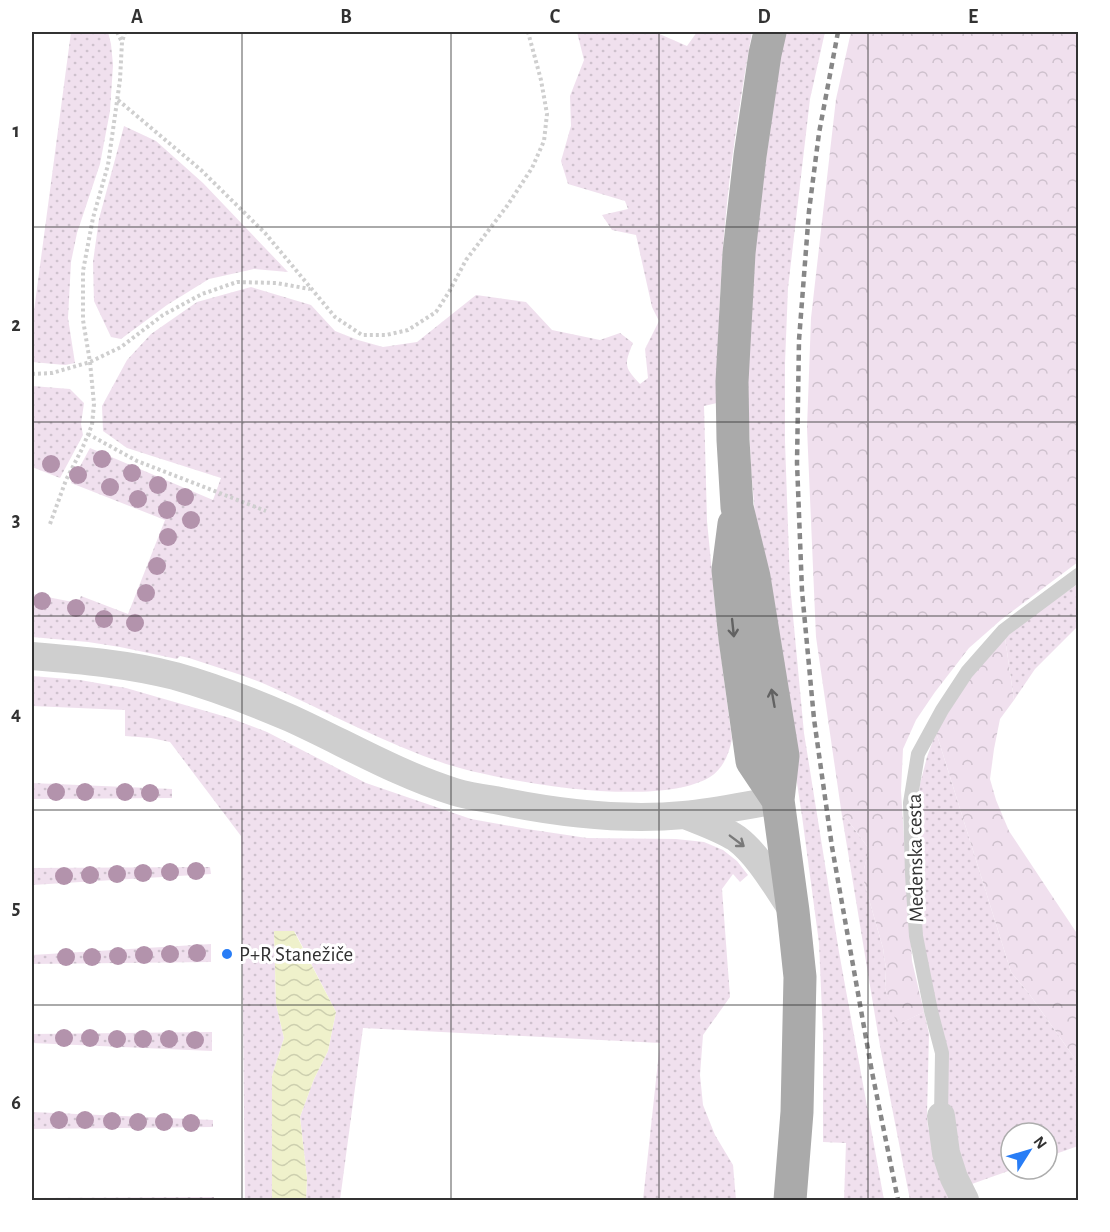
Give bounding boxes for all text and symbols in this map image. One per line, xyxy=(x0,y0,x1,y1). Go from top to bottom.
text: A xyxy=(131,7,143,27)
text: B xyxy=(340,7,352,27)
text: C xyxy=(550,7,561,27)
text: D xyxy=(757,7,771,27)
text: E xyxy=(968,7,978,27)
text: 1 xyxy=(12,121,20,141)
text: 2 xyxy=(11,315,21,335)
text: 3 xyxy=(12,510,20,530)
one-way arrow xyxy=(728,618,739,637)
one-way arrow xyxy=(768,689,779,709)
text: 4 xyxy=(11,704,21,724)
street label: Medenska cesta xyxy=(904,793,927,923)
one-way arrow xyxy=(729,834,745,847)
text: 5 xyxy=(12,898,20,918)
place label: P+R Stanežiče xyxy=(239,944,353,965)
marker: P+R Stanežiče xyxy=(220,947,234,961)
text: 6 xyxy=(11,1093,21,1113)
north arrow xyxy=(999,1121,1059,1181)
text: N xyxy=(1030,1133,1050,1152)

